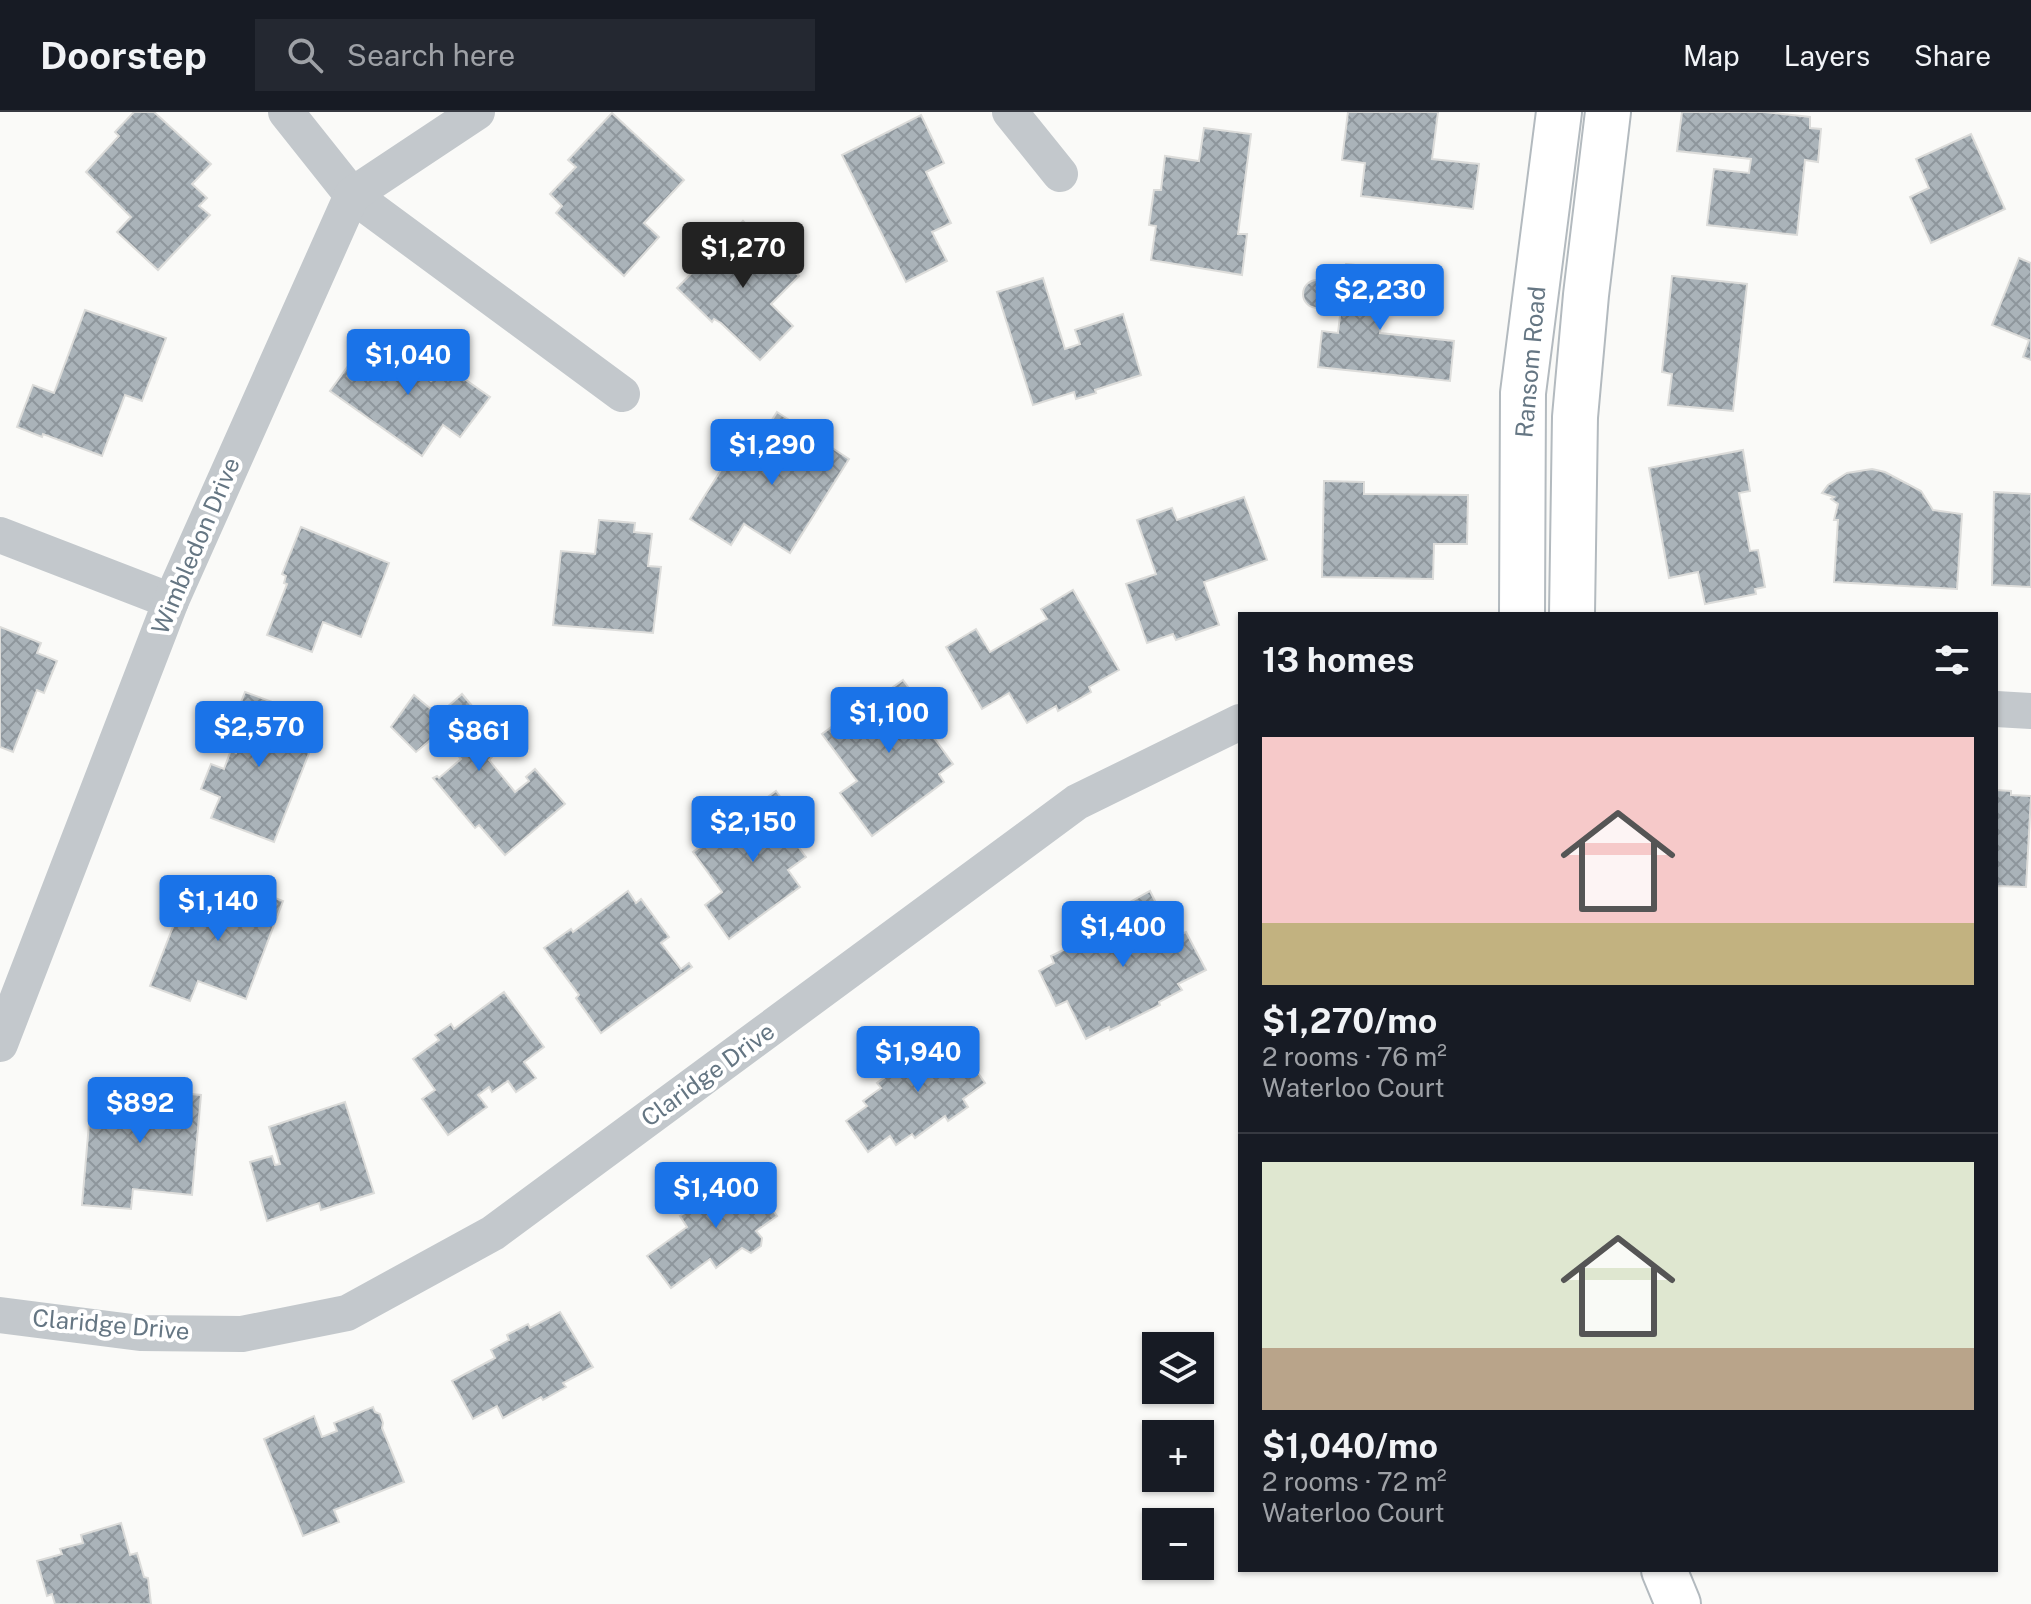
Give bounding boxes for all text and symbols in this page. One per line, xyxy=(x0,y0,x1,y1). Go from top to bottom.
search box xyxy=(255,19,815,91)
text: Doorstep xyxy=(40,33,207,78)
icon: search xyxy=(283,33,327,77)
text: Search here xyxy=(347,37,515,73)
text: Map xyxy=(1683,39,1740,72)
text: Layers xyxy=(1784,39,1870,72)
text: Share xyxy=(1914,39,1991,72)
pin: $1,270 xyxy=(678,222,808,290)
text: $1,270 xyxy=(700,232,786,263)
pin: $2,230 xyxy=(1315,264,1445,332)
text: $2,230 xyxy=(1334,274,1426,305)
street label: Ransom Road xyxy=(1509,285,1551,439)
pin: $1,040 xyxy=(343,329,473,397)
text: $1,040 xyxy=(365,339,451,370)
pin: $1,290 xyxy=(707,419,837,487)
text: $1,290 xyxy=(729,429,815,460)
street label: Wimbledon Drive xyxy=(145,453,245,638)
icon: filters xyxy=(1930,638,1974,682)
text: 13 homes xyxy=(1262,640,1414,680)
pin: $1,100 xyxy=(824,687,954,755)
text: $1,100 xyxy=(849,697,929,728)
pin: $2,570 xyxy=(194,701,324,769)
pin: $861 xyxy=(432,705,526,773)
text: $2,570 xyxy=(213,711,305,742)
text: $861 xyxy=(447,715,511,746)
icon: home xyxy=(1546,789,1690,933)
pin: $2,150 xyxy=(688,796,818,864)
text: $2,150 xyxy=(710,806,796,837)
pin: $1,140 xyxy=(153,875,283,943)
text: $1,140 xyxy=(178,885,258,916)
pin: $1,400 xyxy=(1058,901,1188,969)
text: $1,400 xyxy=(1080,911,1166,942)
text: $1,270/mo xyxy=(1262,1001,1437,1041)
street label: Claridge Drive xyxy=(635,1016,779,1132)
pin: $1,940 xyxy=(853,1026,983,1094)
text: $1,940 xyxy=(875,1036,961,1067)
text: 2 rooms · 76 m² xyxy=(1262,1041,1447,1072)
text: Waterloo Court xyxy=(1262,1072,1445,1103)
pin: $892 xyxy=(93,1077,187,1145)
text: $892 xyxy=(106,1087,174,1118)
pin: $1,400 xyxy=(651,1162,781,1230)
text: $1,400 xyxy=(673,1172,759,1203)
icon: home xyxy=(1546,1214,1690,1358)
street label: Claridge Drive xyxy=(31,1303,191,1345)
map controls xyxy=(1142,1332,1214,1580)
button: layers xyxy=(1142,1332,1214,1404)
button: + xyxy=(1142,1420,1214,1492)
text: $1,040/mo xyxy=(1262,1426,1438,1466)
text: 2 rooms · 72 m² xyxy=(1262,1466,1447,1497)
text: Waterloo Court xyxy=(1262,1497,1445,1528)
button: − xyxy=(1142,1508,1214,1580)

